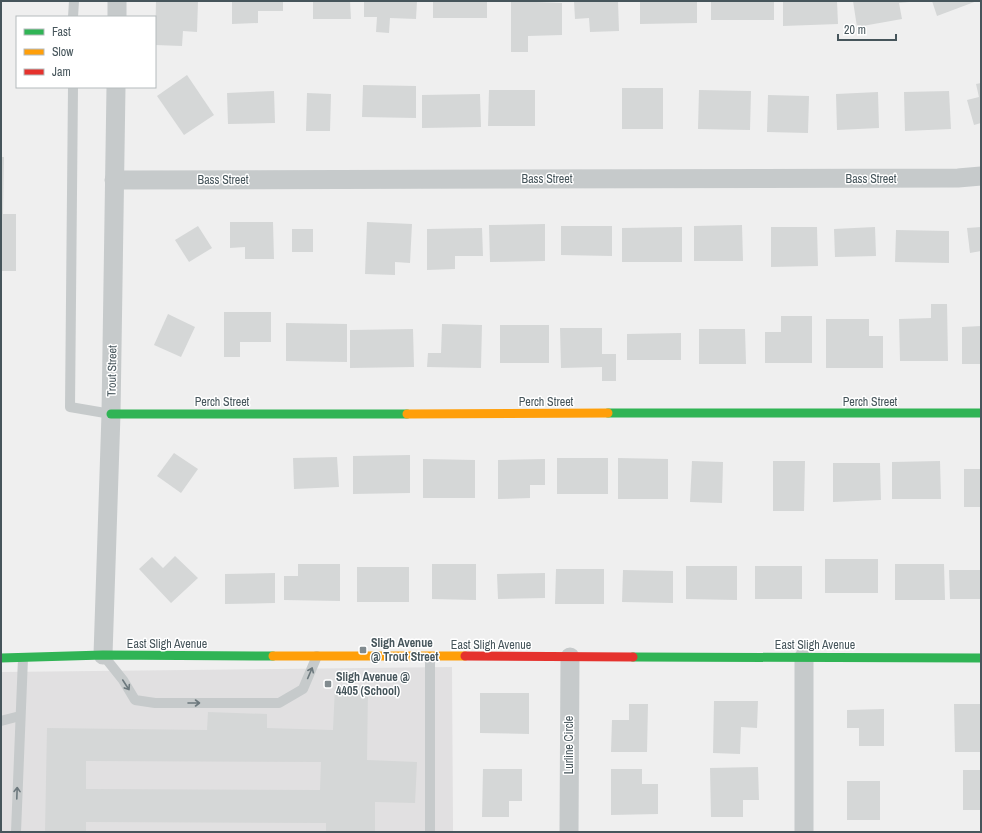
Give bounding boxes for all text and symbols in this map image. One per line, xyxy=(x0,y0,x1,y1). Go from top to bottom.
legend xyxy=(16,16,156,88)
scale bar xyxy=(838,16,896,42)
text: 20 m xyxy=(844,22,866,38)
text: Fast xyxy=(52,24,71,40)
text: Slow xyxy=(52,44,74,60)
text: Jam xyxy=(52,64,71,80)
street label: Bass Street xyxy=(522,171,573,187)
street label: Bass Street xyxy=(846,171,897,187)
street label: Bass Street xyxy=(198,172,249,188)
street label: Trout Street xyxy=(104,345,120,397)
street label: Perch Street xyxy=(195,394,250,410)
street label: Perch Street xyxy=(519,394,574,410)
street label: Perch Street xyxy=(843,394,898,410)
place label: Sligh Avenue @ Trout Street xyxy=(371,635,439,665)
street label: East Sligh Avenue xyxy=(127,636,207,652)
street label: East Sligh Avenue xyxy=(451,637,531,653)
street label: East Sligh Avenue xyxy=(775,637,855,653)
marker: Sligh Avenue @ Trout Street xyxy=(358,645,368,655)
one-way arrow xyxy=(307,667,315,679)
place label: Sligh Avenue @ 4405 (School) xyxy=(336,669,410,699)
one-way arrow xyxy=(122,679,130,690)
marker: Sligh Avenue @ 4405 (School) xyxy=(323,679,333,689)
one-way arrow xyxy=(187,699,200,707)
street label: Lurline Circle xyxy=(561,716,577,774)
one-way arrow xyxy=(14,787,21,800)

